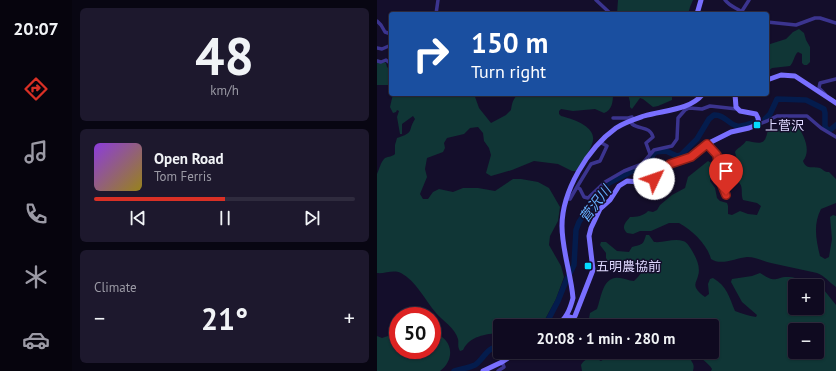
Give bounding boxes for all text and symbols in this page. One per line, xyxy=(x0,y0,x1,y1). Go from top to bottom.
text: 20:07 xyxy=(13,17,59,40)
text: 48 xyxy=(195,22,254,89)
text: 150 m xyxy=(471,24,548,61)
icon: right xyxy=(405,28,457,80)
text: Turn right xyxy=(471,60,546,83)
icon: directions xyxy=(22,75,50,103)
text: km/h xyxy=(210,82,239,99)
place label: 上菅沢 xyxy=(765,117,804,134)
marker: 上菅沢 xyxy=(752,120,762,130)
icon: music xyxy=(22,138,50,166)
text: Open Road xyxy=(154,149,224,168)
pin xyxy=(709,154,743,195)
position arrow xyxy=(633,158,675,200)
icon: arrive xyxy=(715,160,737,182)
text: Tom Ferris xyxy=(154,168,212,185)
water label: 菅沢川 xyxy=(575,180,616,226)
icon: phone xyxy=(22,200,50,228)
icon: previous xyxy=(127,207,149,229)
icon: pause xyxy=(214,207,236,229)
icon: next xyxy=(301,207,323,229)
place label: 五明農協前 xyxy=(596,258,661,275)
marker: 五明農協前 xyxy=(583,261,593,271)
icon: climate xyxy=(22,263,50,291)
text: Climate xyxy=(94,279,137,296)
map controls xyxy=(788,279,824,359)
button: + xyxy=(788,279,824,315)
text: 21° xyxy=(201,299,248,338)
text: − xyxy=(94,304,105,332)
text: + xyxy=(344,304,355,332)
speed limit sign: 50 xyxy=(389,307,441,359)
button: − xyxy=(788,323,824,359)
icon: car xyxy=(22,326,50,354)
text: 20:08 · 1 min · 280 m xyxy=(537,329,675,348)

